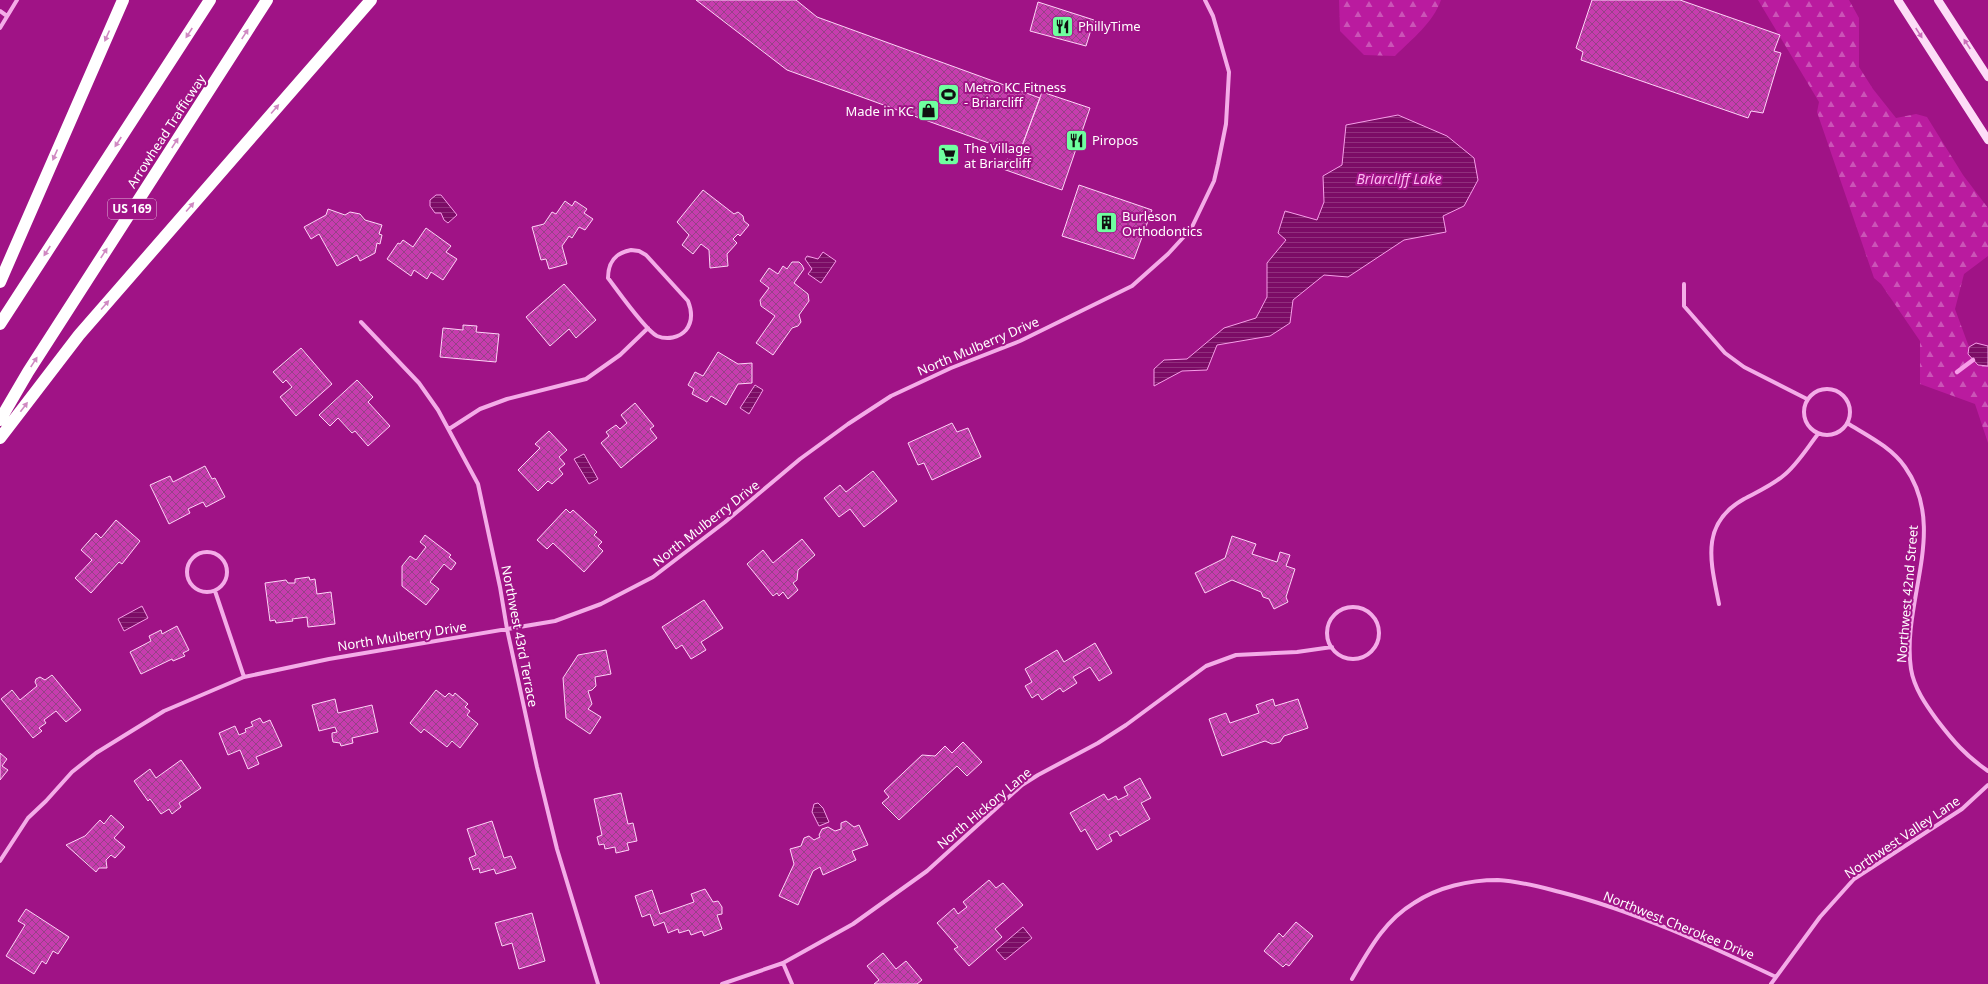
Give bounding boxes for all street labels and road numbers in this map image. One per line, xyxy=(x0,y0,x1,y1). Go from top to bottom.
street label: Arrowhead Trafficway xyxy=(122,70,210,191)
road number: US 169 xyxy=(108,199,156,219)
street label: North Mulberry Drive xyxy=(914,312,1042,380)
street label: North Mulberry Drive xyxy=(649,476,763,570)
street label: Northwest 42nd Street xyxy=(1892,524,1922,664)
street label: Northwest 43rd Terrace xyxy=(497,564,543,708)
street label: North Mulberry Drive xyxy=(336,617,468,655)
street label: North Hickory Lane xyxy=(933,763,1035,853)
street label: Northwest Valley Lane xyxy=(1841,792,1963,882)
street label: Northwest Cherokee Drive xyxy=(1601,886,1757,964)

